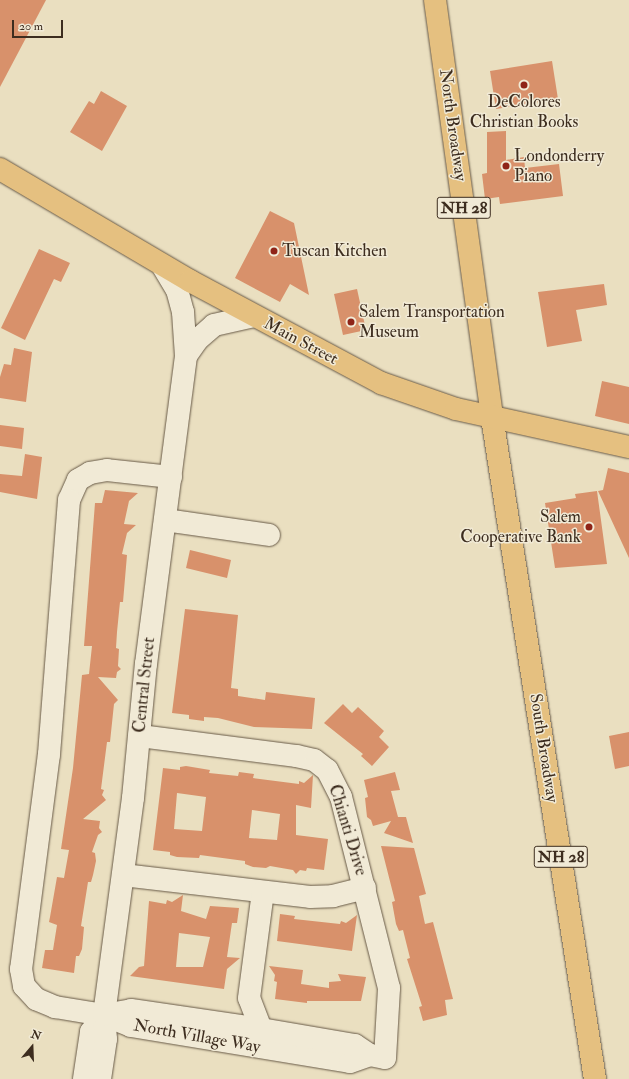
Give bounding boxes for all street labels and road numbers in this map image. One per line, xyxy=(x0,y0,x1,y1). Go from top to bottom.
street label: North Broadway xyxy=(435,68,471,182)
road number: NH 28 xyxy=(436,194,492,222)
street label: Main Street xyxy=(260,313,342,369)
street label: Central Street xyxy=(129,636,159,734)
street label: South Broadway xyxy=(525,692,563,804)
street label: Chianti Drive xyxy=(324,782,372,878)
road number: NH 28 xyxy=(533,843,589,871)
street label: North Village Way xyxy=(132,1015,262,1057)

